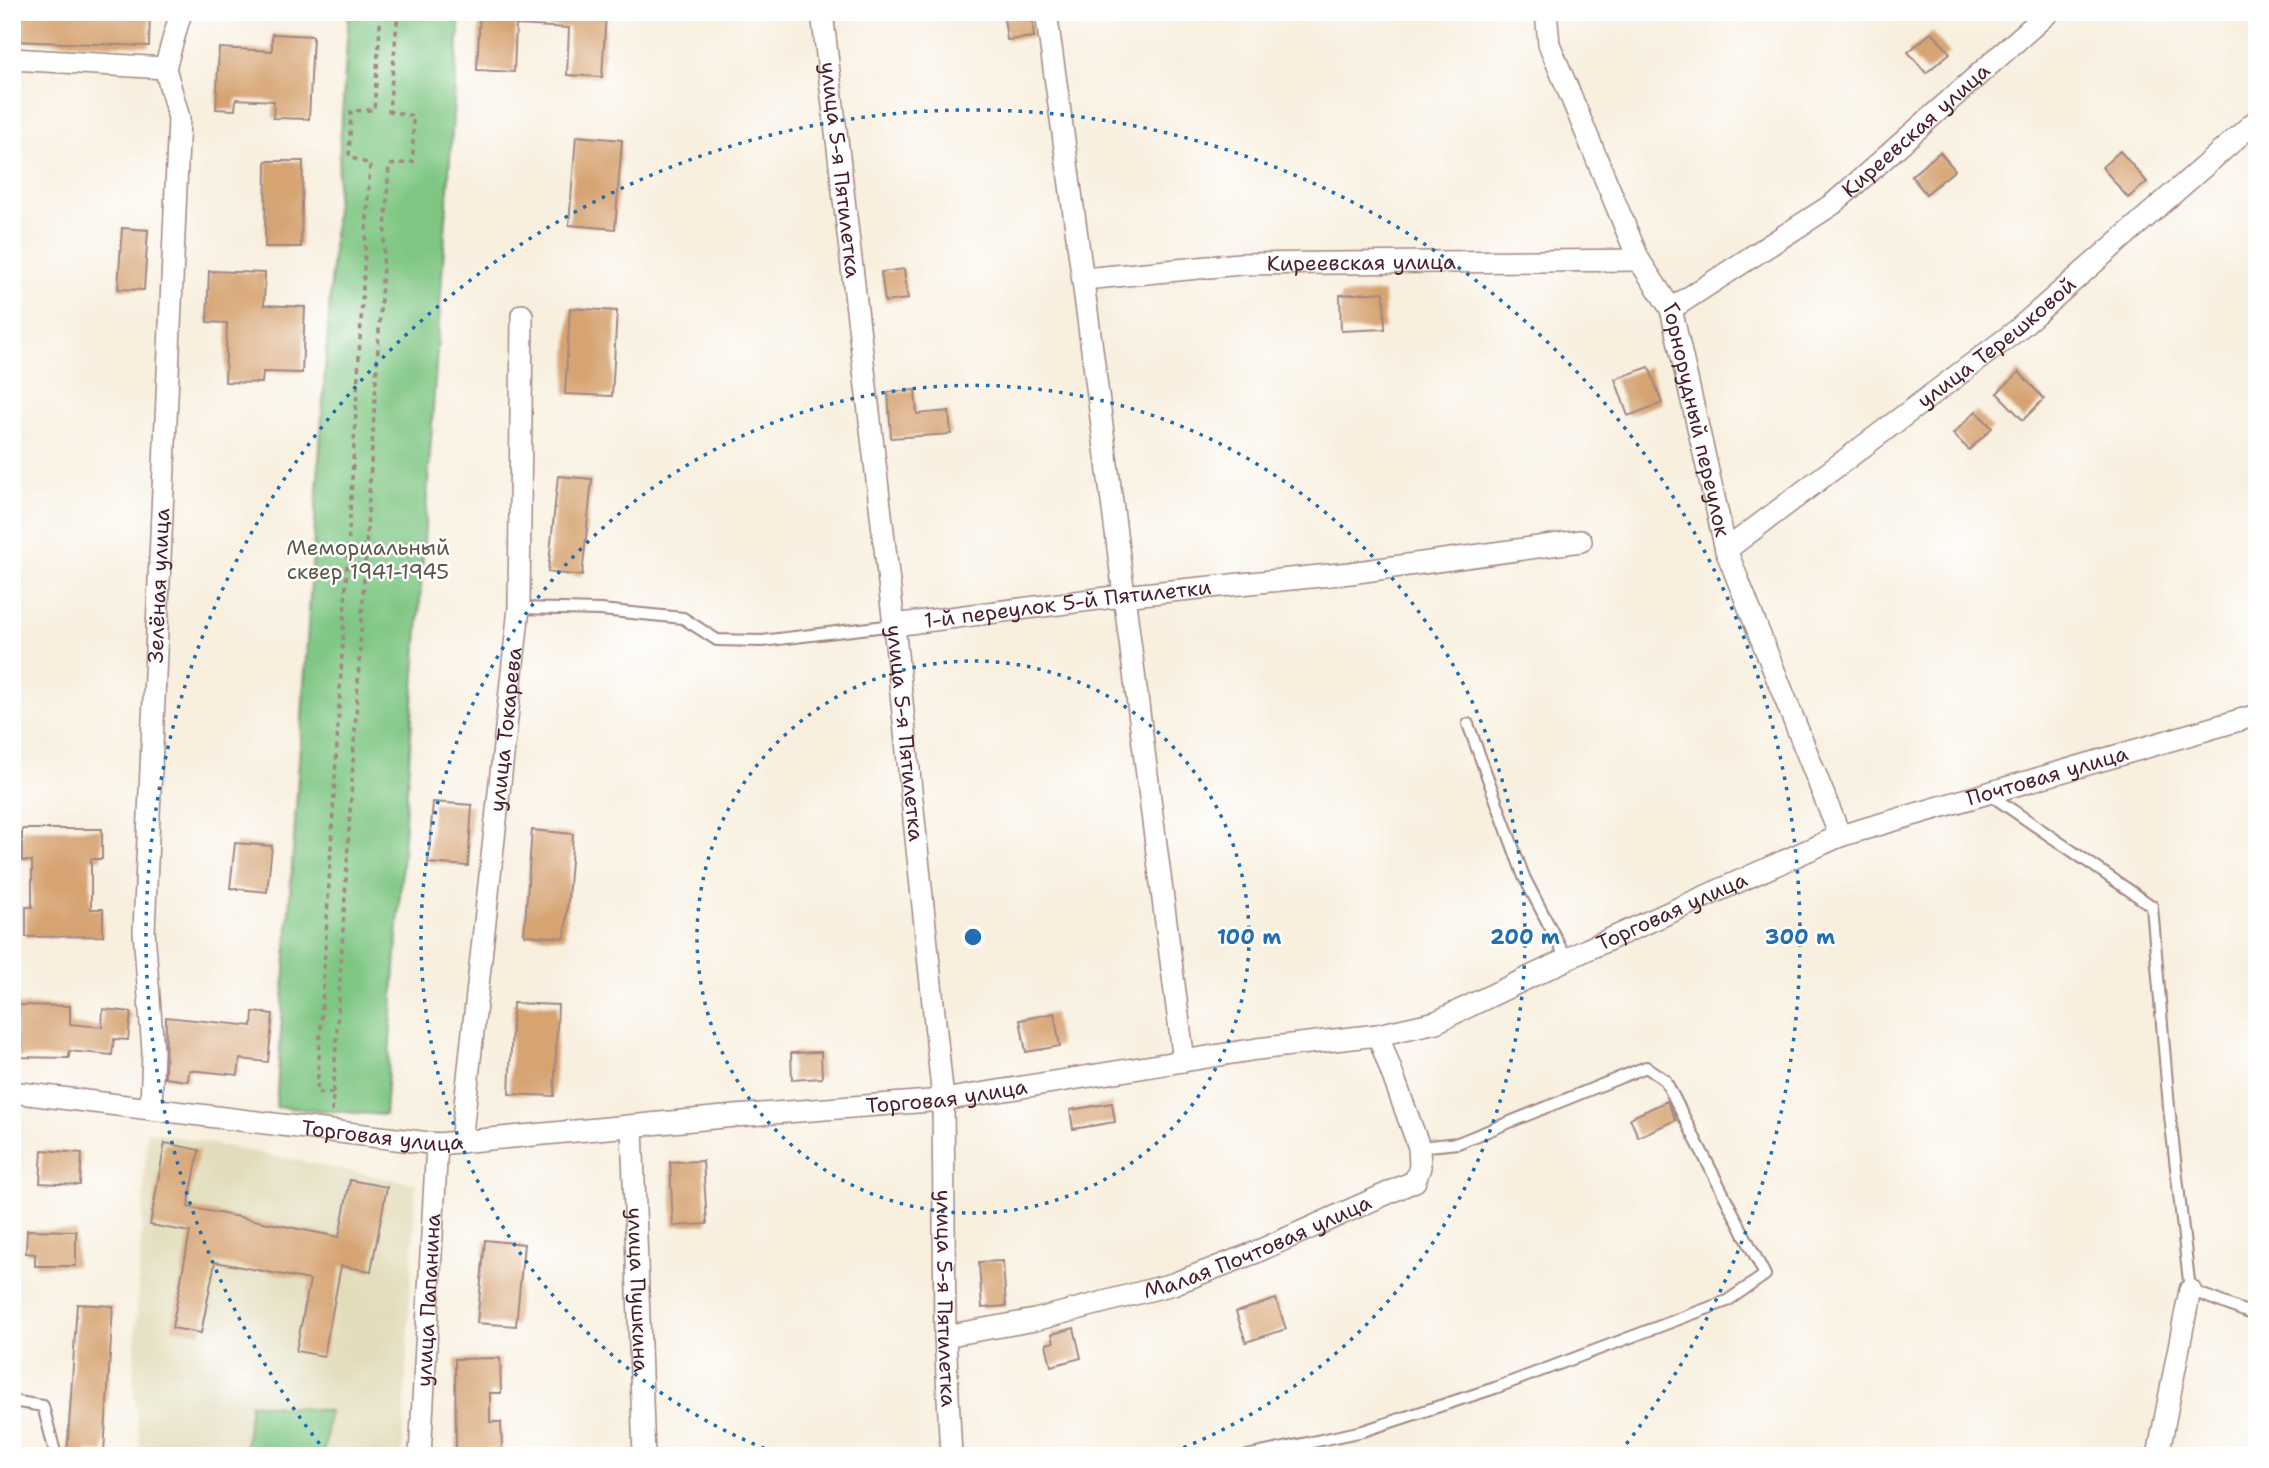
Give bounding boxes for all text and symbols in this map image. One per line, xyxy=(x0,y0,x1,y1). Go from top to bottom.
street label: Киреевская улица xyxy=(1836,57,1996,204)
street label: улица 5-я Пятилетка xyxy=(814,60,867,279)
street label: Киреевская улица xyxy=(1267,248,1456,278)
street label: улица Терешковой xyxy=(1912,271,2082,415)
street label: Горнорудный переулок xyxy=(1657,297,1737,540)
street label: Зелёная улица xyxy=(142,508,176,664)
park label: Мемориальный сквер 1941-1945 xyxy=(286,534,450,586)
street label: 1-й переулок 5-й Пятилетки xyxy=(922,573,1213,635)
street label: улица 5-я Пятилетка xyxy=(880,624,930,843)
street label: улица Токарева xyxy=(483,646,529,813)
street label: Почтовая улица xyxy=(1963,739,2131,813)
street label: Торговая улица xyxy=(1592,865,1752,957)
text: 100 m xyxy=(1217,923,1281,951)
text: 200 m xyxy=(1490,923,1560,951)
text: 300 m xyxy=(1765,923,1835,951)
centre of rings xyxy=(961,925,985,949)
street label: Торговая улица xyxy=(865,1073,1029,1120)
street label: Торговая улица xyxy=(300,1114,464,1158)
street label: Малая Почтовая улица xyxy=(1140,1188,1376,1305)
street label: улица 5-я Пятилетка xyxy=(930,1189,963,1408)
street label: улица Пушкина xyxy=(621,1207,655,1373)
street label: улица Папанина xyxy=(410,1213,447,1388)

